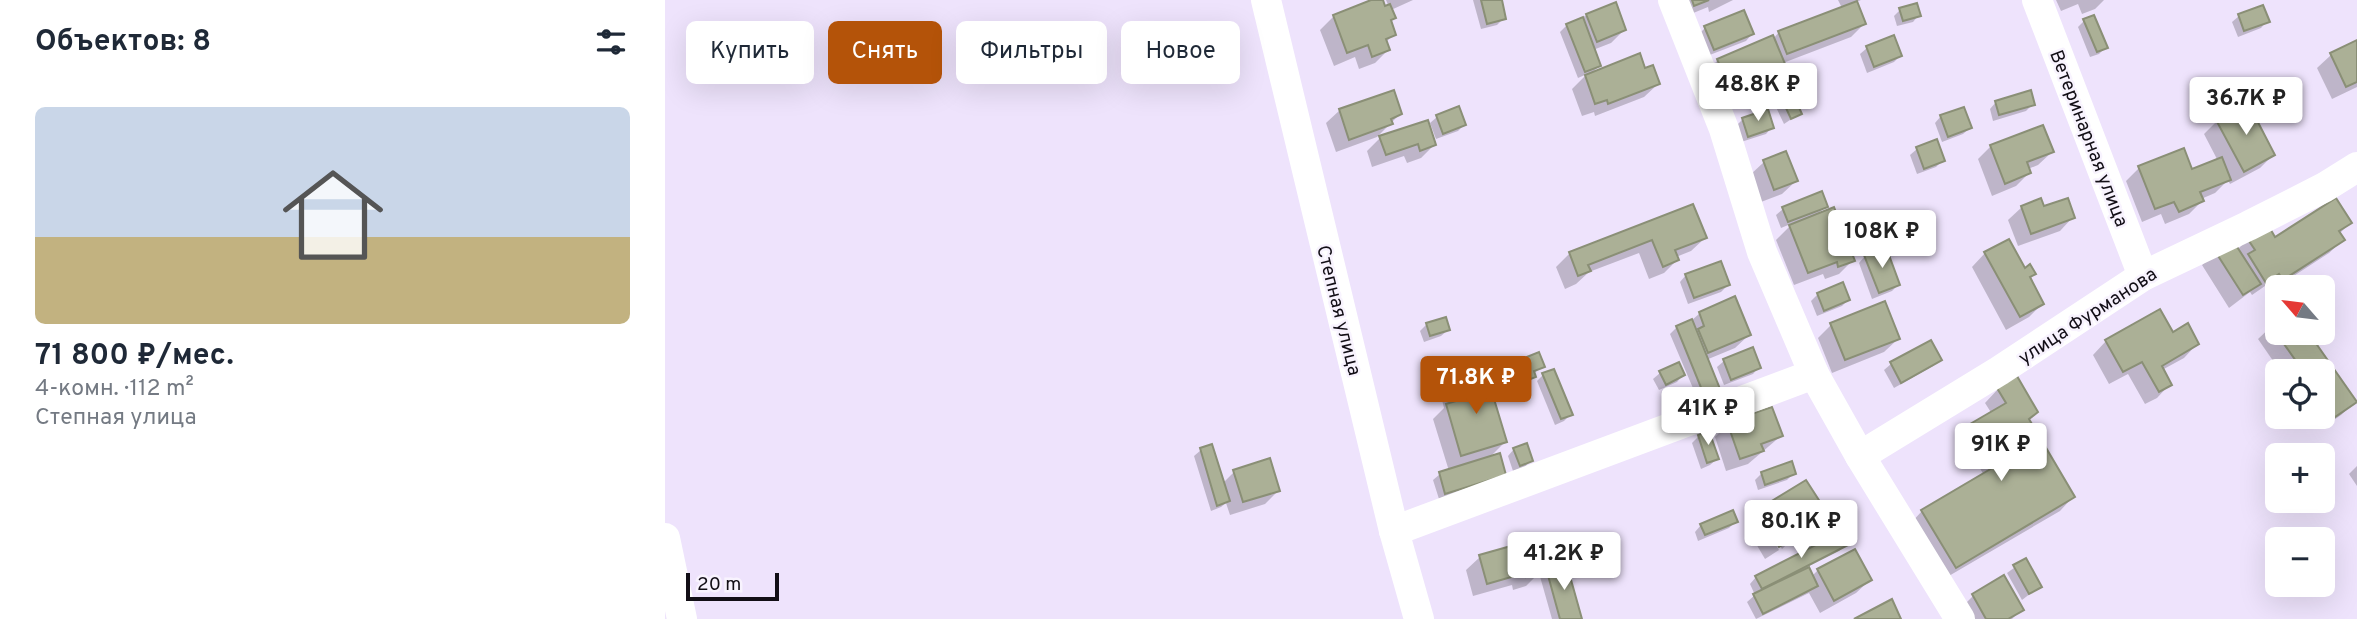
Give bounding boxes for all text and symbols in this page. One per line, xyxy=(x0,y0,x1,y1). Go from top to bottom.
chip: Купить xyxy=(686,21,814,84)
chip: Снять xyxy=(828,21,942,84)
chip: Фильтры xyxy=(956,21,1107,84)
chip: Новое xyxy=(1121,21,1240,84)
icon: filters xyxy=(592,23,630,61)
text: Объектов: 8 xyxy=(35,24,211,61)
street label: Ветеринарная улица xyxy=(2043,47,2133,231)
pin: 48.8K ₽ xyxy=(1693,64,1823,123)
text: 48.8K ₽ xyxy=(1715,71,1801,100)
pin: 36.7K ₽ xyxy=(2181,78,2311,137)
text: 36.7K ₽ xyxy=(2206,85,2287,114)
icon: home xyxy=(270,152,396,278)
pin: 108K ₽ xyxy=(1825,210,1939,270)
text: 108K ₽ xyxy=(1844,218,1920,247)
street label: Степная улица xyxy=(1310,243,1366,378)
street label: улица Фурманова xyxy=(2014,263,2162,371)
north arrow xyxy=(2265,275,2335,345)
map controls xyxy=(2265,275,2335,597)
text: 71 800 ₽/мес. xyxy=(35,338,234,375)
pin: 71.8K ₽ xyxy=(1411,356,1541,416)
button: locate xyxy=(2265,359,2335,429)
text: 71.8K ₽ xyxy=(1436,364,1516,393)
text: 4-комн. · 112 m² xyxy=(35,375,194,404)
pin: 41K ₽ xyxy=(1659,388,1757,447)
text: 41K ₽ xyxy=(1677,395,1739,424)
text: Степная улица xyxy=(35,404,197,433)
pin: 91K ₽ xyxy=(1952,424,2050,483)
text: 91K ₽ xyxy=(1971,431,2031,460)
button: + xyxy=(2265,443,2335,513)
pin: 80.1K ₽ xyxy=(1736,500,1866,560)
text: 80.1K ₽ xyxy=(1760,508,1842,537)
button: − xyxy=(2265,527,2335,597)
pin: 41.2K ₽ xyxy=(1499,532,1629,592)
text: 41.2K ₽ xyxy=(1524,540,1604,569)
scale bar xyxy=(686,570,779,602)
text: 20 m xyxy=(697,573,741,597)

